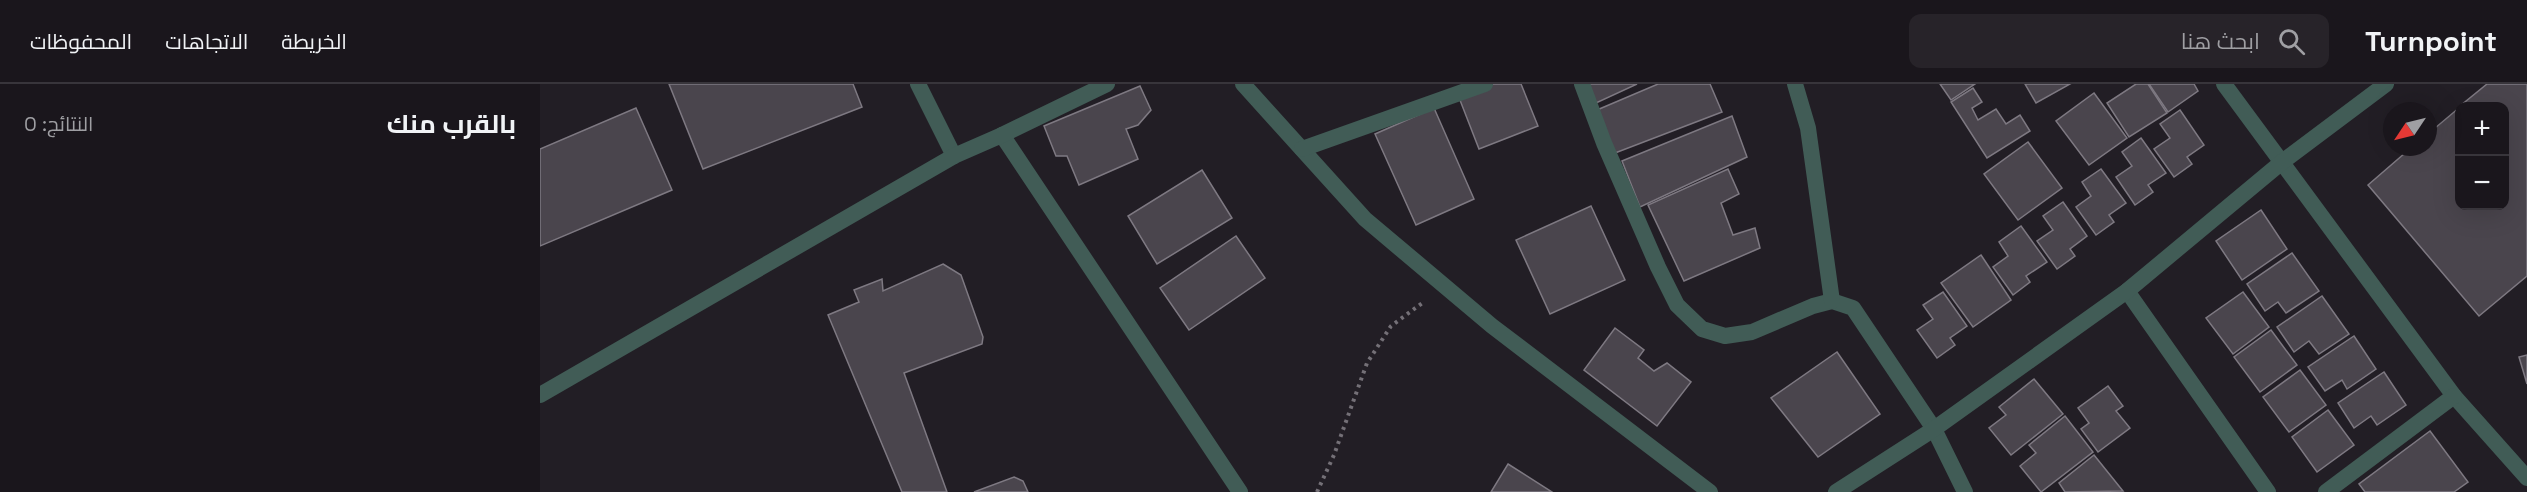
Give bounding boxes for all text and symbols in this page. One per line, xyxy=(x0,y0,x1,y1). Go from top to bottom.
search box xyxy=(1909,14,2329,68)
text: Turnpoint xyxy=(2365,23,2497,59)
icon: search xyxy=(2275,25,2308,58)
text: ابحث هنا xyxy=(2181,27,2260,55)
text: المحفوظات xyxy=(30,28,132,55)
text: الاتجاهات xyxy=(165,28,248,55)
text: الخريطة xyxy=(281,28,347,55)
north arrow xyxy=(2383,102,2437,156)
map controls xyxy=(2455,102,2509,210)
button: + xyxy=(2455,102,2509,156)
text: بالقرب منك xyxy=(387,107,516,141)
text: النتائج: 0 xyxy=(24,111,93,137)
button: − xyxy=(2455,156,2509,210)

